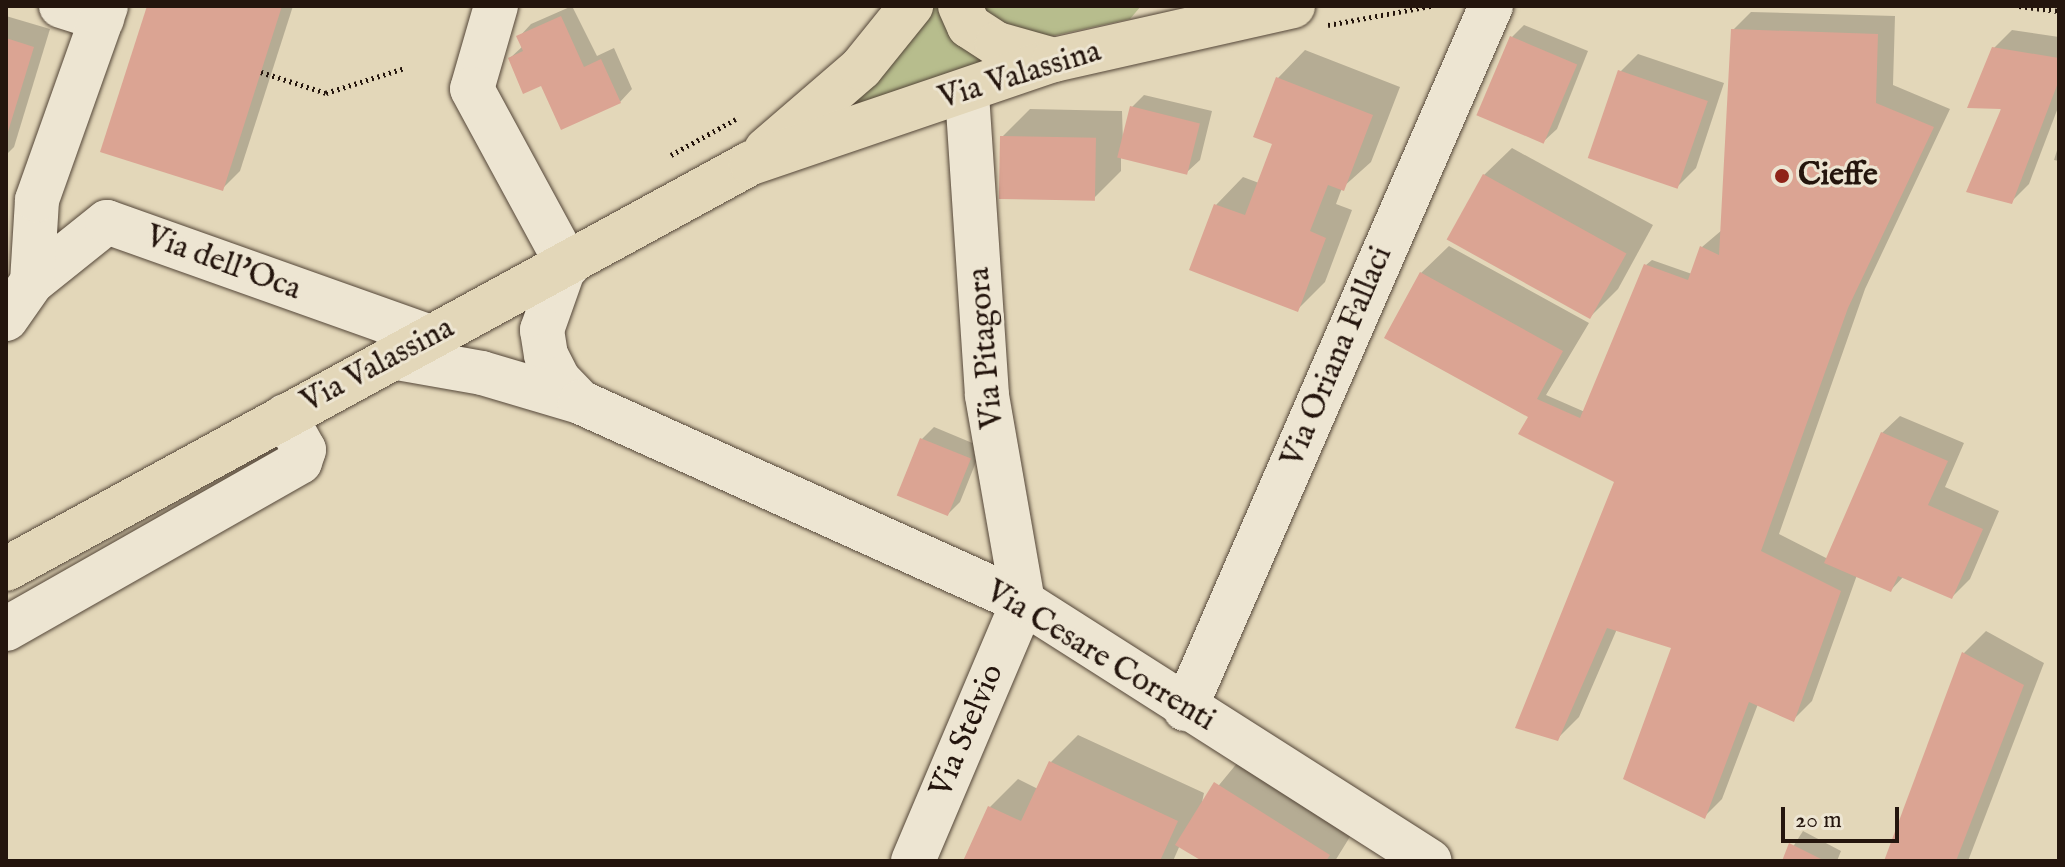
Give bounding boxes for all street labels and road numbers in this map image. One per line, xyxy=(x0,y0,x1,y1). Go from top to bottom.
street label: Via Valassina xyxy=(934,33,1106,119)
street label: Via dell'Oca xyxy=(140,218,306,310)
street label: Via Oriana Fallaci xyxy=(1274,241,1402,473)
street label: Via Pitagora xyxy=(961,266,1013,430)
street label: Via Valassina xyxy=(295,310,461,422)
street label: Via Cesare Correnti xyxy=(978,573,1222,741)
street label: Via Stelvio xyxy=(923,659,1013,803)

